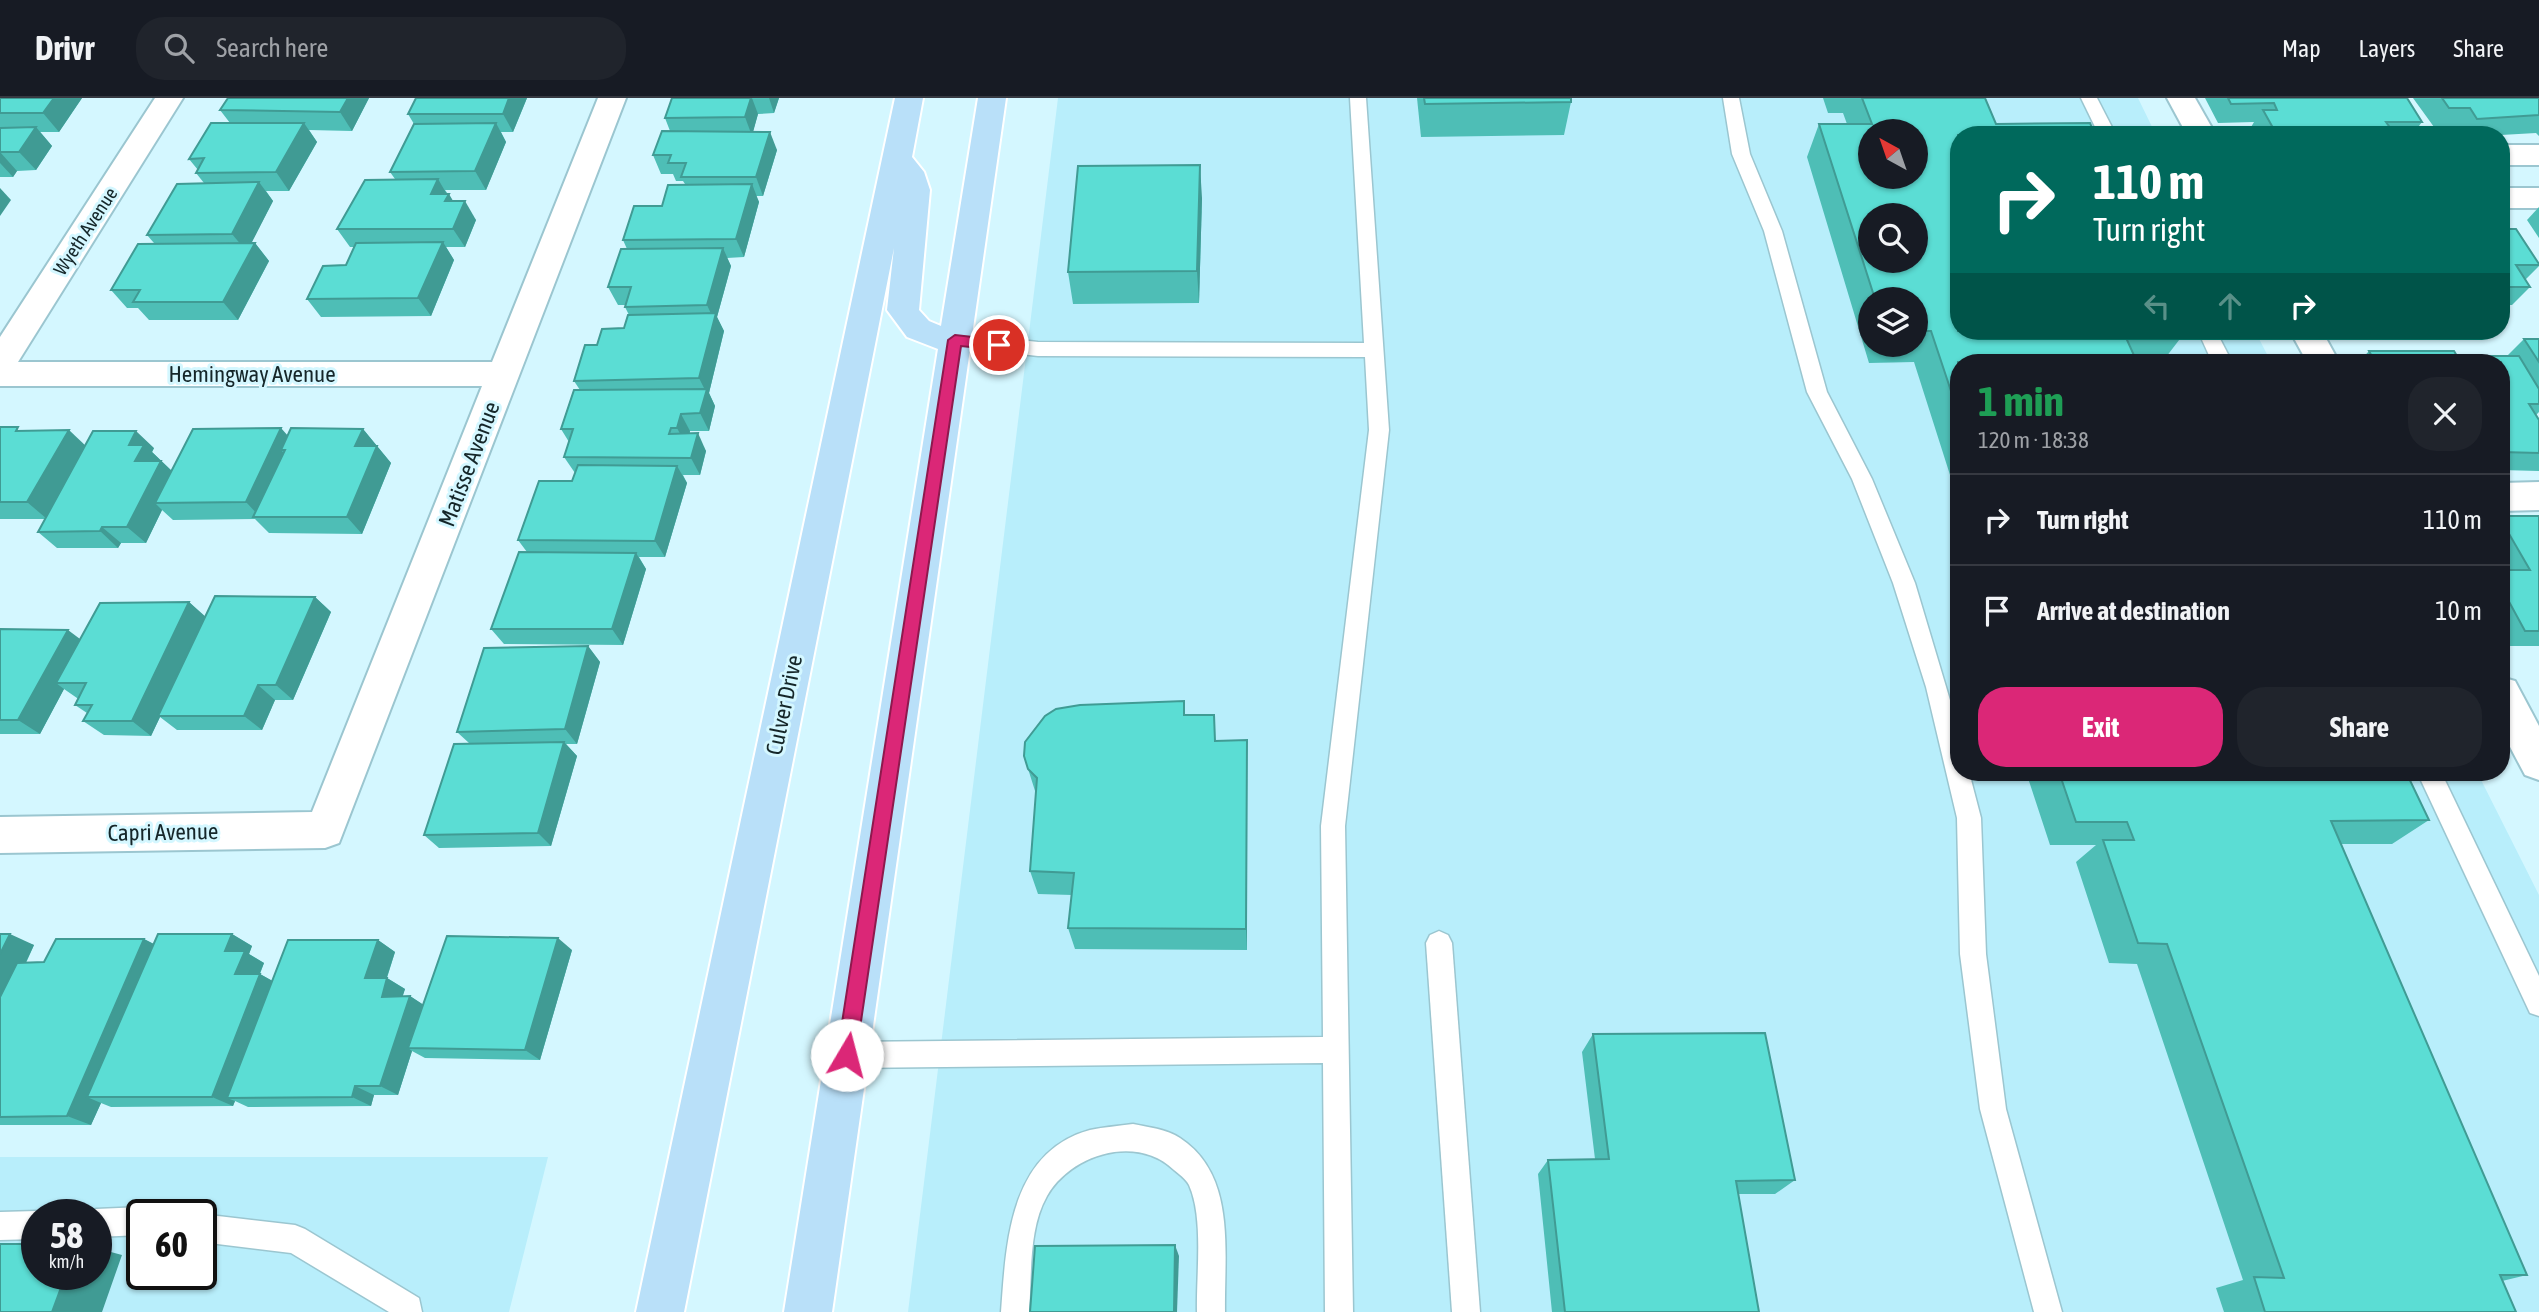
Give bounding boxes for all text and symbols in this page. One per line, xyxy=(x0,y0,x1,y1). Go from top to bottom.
search box xyxy=(136,17,626,80)
text: Drivr xyxy=(35,29,94,67)
icon: search xyxy=(160,29,198,67)
text: Search here xyxy=(216,33,328,63)
text: Map xyxy=(2282,35,2321,62)
text: Layers xyxy=(2359,35,2415,62)
text: Share xyxy=(2453,35,2504,62)
north arrow xyxy=(1858,119,1928,189)
map controls xyxy=(1858,119,1928,357)
text: 110 m xyxy=(2093,153,2204,209)
icon: right xyxy=(1978,154,2069,245)
street label: Wyeth Avenue xyxy=(49,183,121,279)
button: search xyxy=(1858,203,1928,273)
text: Turn right xyxy=(2093,211,2206,248)
button: layers xyxy=(1858,287,1928,357)
icon: left xyxy=(2138,287,2176,325)
icon: ahead xyxy=(2211,287,2249,325)
icon: right xyxy=(2284,287,2322,325)
pin xyxy=(969,315,1029,375)
icon: arrive xyxy=(980,326,1018,364)
street label: Hemingway Avenue xyxy=(168,361,336,387)
text: 1 min xyxy=(1978,377,2064,425)
button: close xyxy=(2408,377,2482,451)
street label: Matisse Avenue xyxy=(433,398,505,530)
text: 120 m · 18:38 xyxy=(1978,427,2089,453)
icon: right xyxy=(1978,501,2016,539)
text: Turn right xyxy=(2037,505,2128,535)
text: 110 m xyxy=(2423,505,2482,535)
icon: arrive xyxy=(1978,592,2016,630)
text: Arrive at destination xyxy=(2037,596,2230,626)
text: 10 m xyxy=(2435,596,2482,626)
street label: Culver Drive xyxy=(761,653,807,757)
button: Exit xyxy=(1978,687,2223,767)
button: Share xyxy=(2237,687,2482,767)
street label: Capri Avenue xyxy=(107,818,219,846)
position arrow xyxy=(810,1018,884,1092)
speed limit sign: 60 xyxy=(126,1199,217,1290)
text: 58 xyxy=(50,1215,83,1255)
text: km/h xyxy=(49,1251,84,1272)

